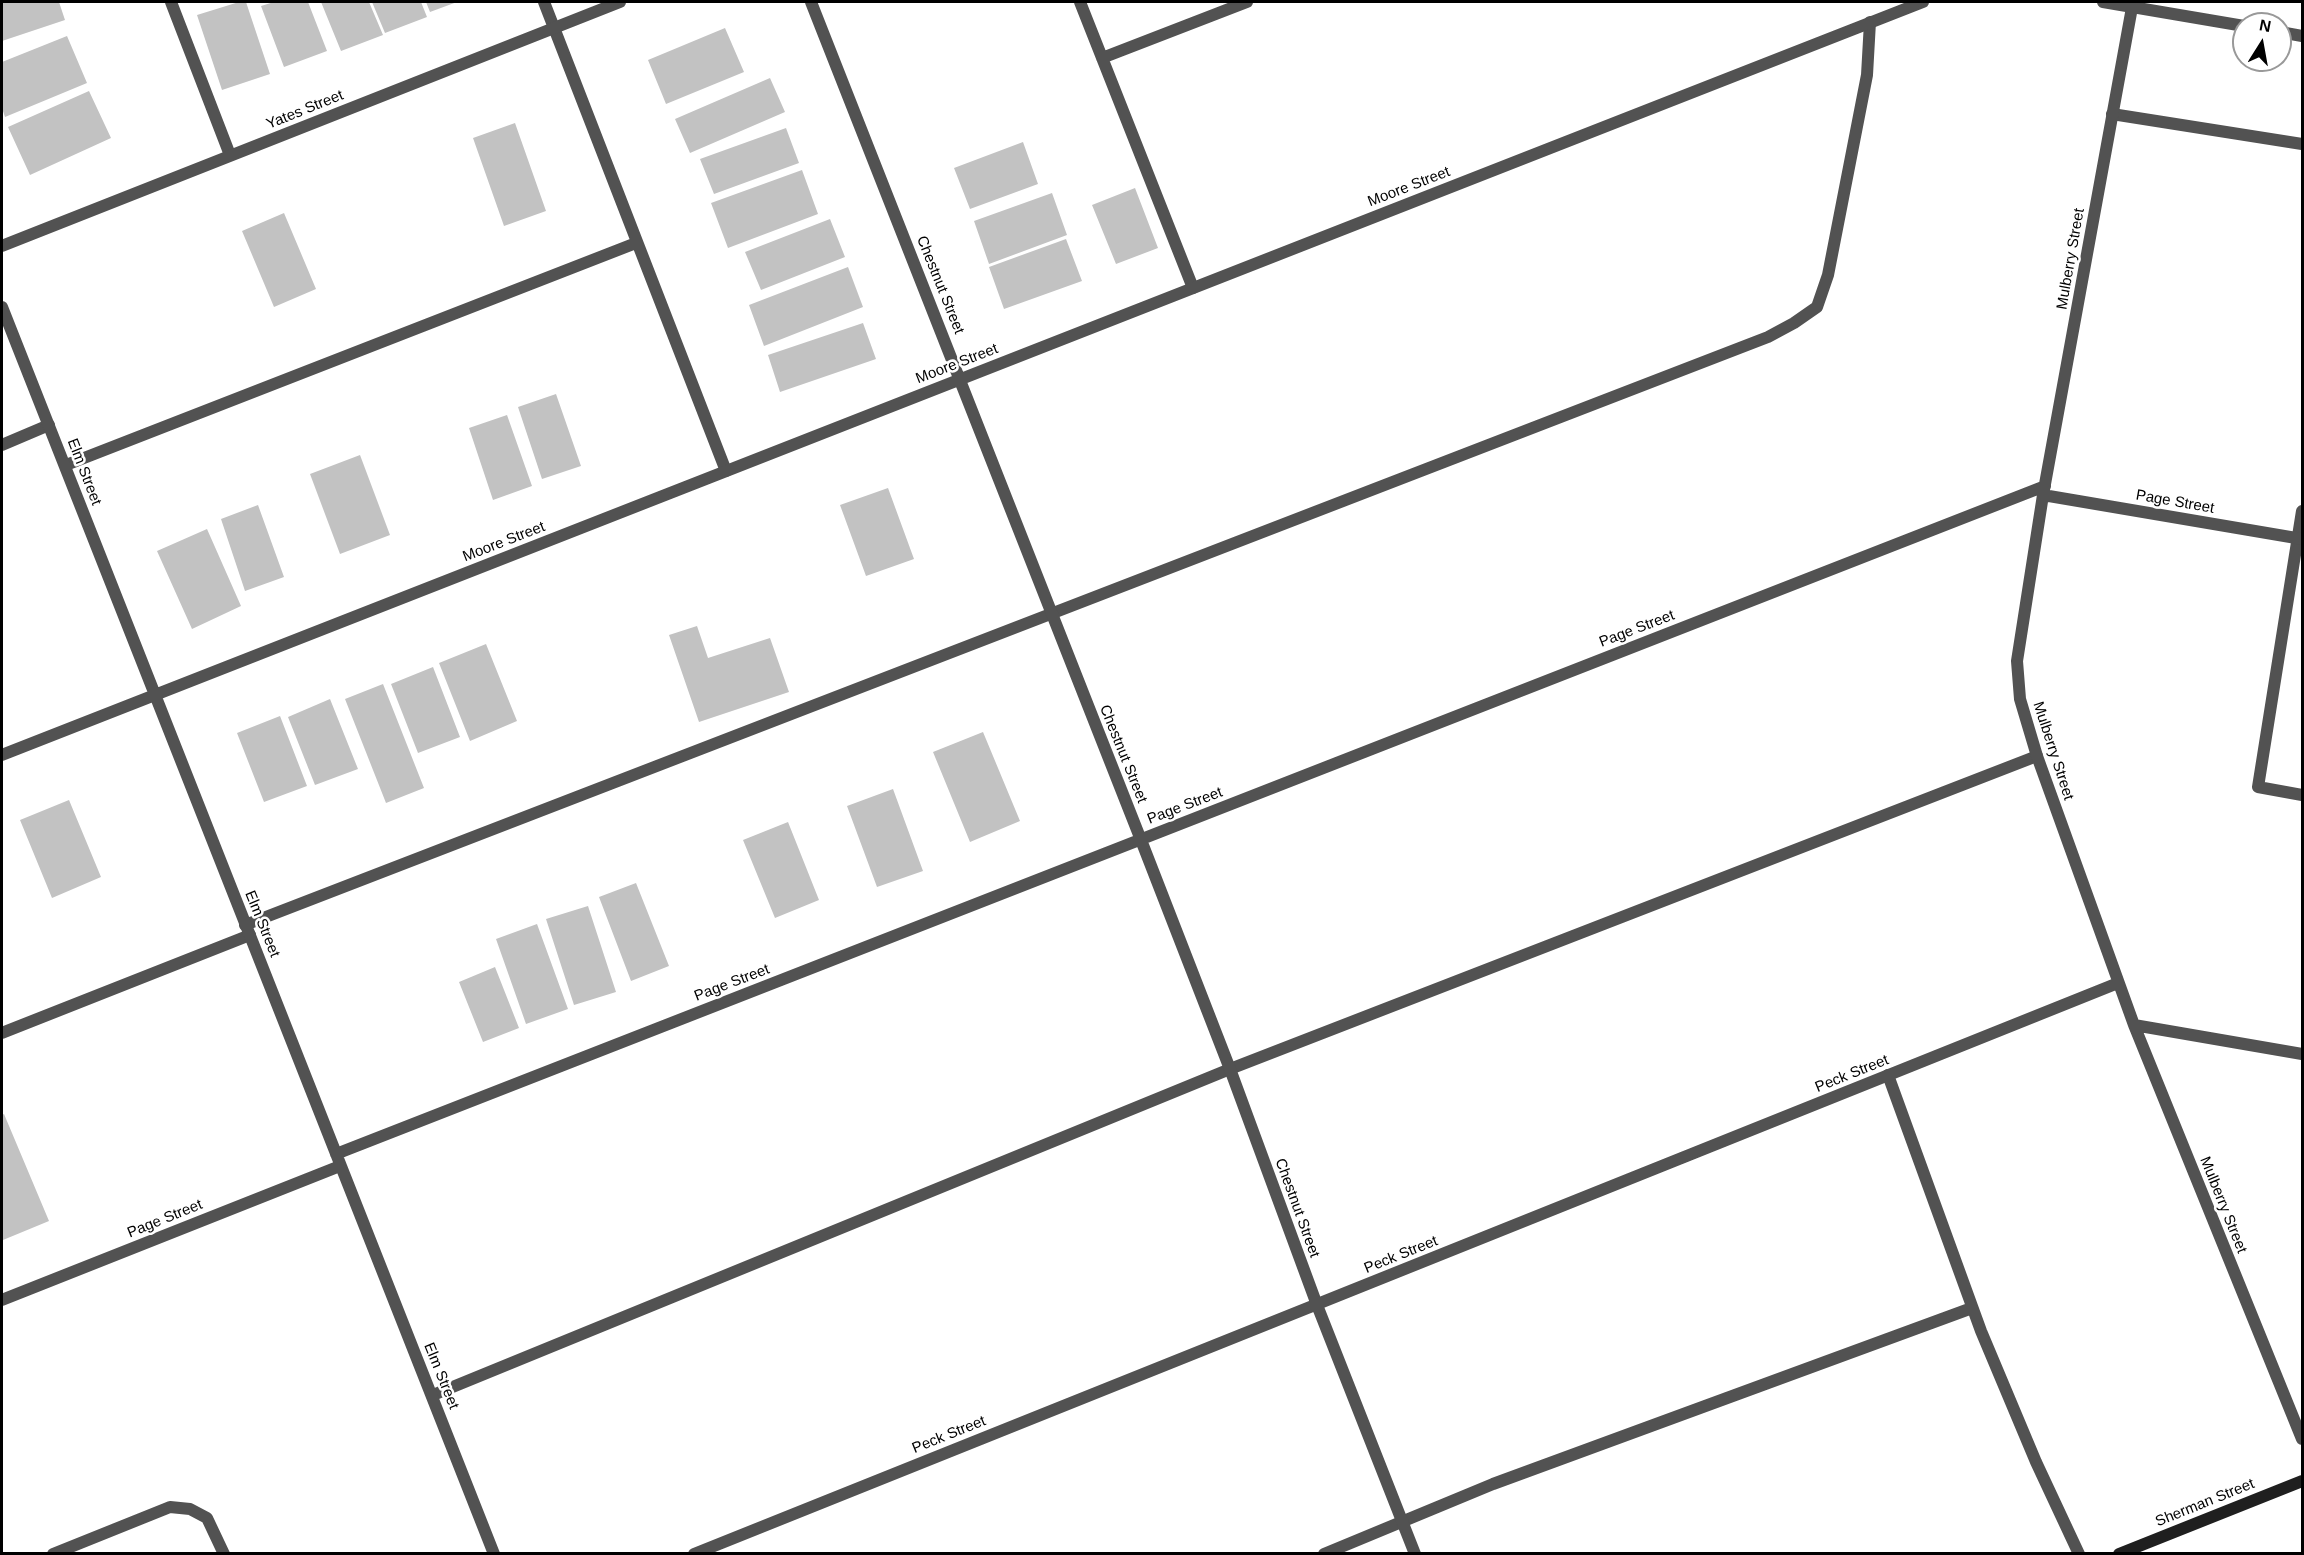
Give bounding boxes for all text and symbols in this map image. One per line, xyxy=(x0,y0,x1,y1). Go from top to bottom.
north arrow xyxy=(2232,12,2292,72)
text: N xyxy=(2258,16,2272,35)
street label: Yates Street xyxy=(264,86,346,134)
street label: Moore Street xyxy=(1365,163,1453,211)
street label: Mulberry Street xyxy=(2053,207,2089,311)
street label: Chestnut Street xyxy=(912,233,968,337)
street label: Moore Street xyxy=(913,340,1001,388)
street label: Elm Street xyxy=(63,436,105,508)
street label: Page Street xyxy=(2134,486,2216,518)
street label: Moore Street xyxy=(460,518,548,566)
street label: Page Street xyxy=(1597,606,1677,652)
street label: Mulberry Street xyxy=(2029,699,2077,803)
street label: Chestnut Street xyxy=(1095,702,1151,806)
street label: Page Street xyxy=(1145,783,1225,829)
street label: Elm Street xyxy=(241,888,283,960)
street label: Page Street xyxy=(692,960,772,1006)
street label: Peck Street xyxy=(1813,1051,1891,1097)
street label: Mulberry Street xyxy=(2195,1154,2251,1256)
street label: Chestnut Street xyxy=(1271,1156,1323,1260)
street label: Page Street xyxy=(125,1196,205,1242)
street label: Peck Street xyxy=(1362,1232,1440,1278)
street label: Elm Street xyxy=(420,1340,462,1412)
street label: Peck Street xyxy=(910,1412,988,1458)
street label: Sherman Street xyxy=(2153,1475,2257,1531)

